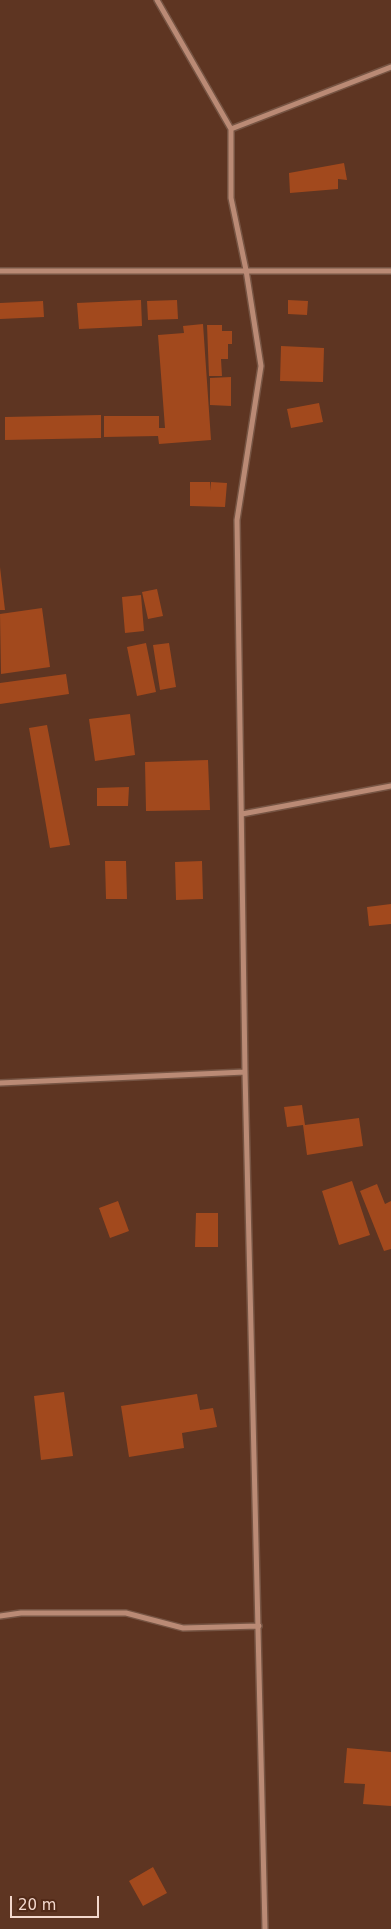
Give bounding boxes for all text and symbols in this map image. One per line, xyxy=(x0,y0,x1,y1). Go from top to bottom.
scale bar xyxy=(12,1886,101,1918)
text: 20 m xyxy=(18,1896,56,1914)

